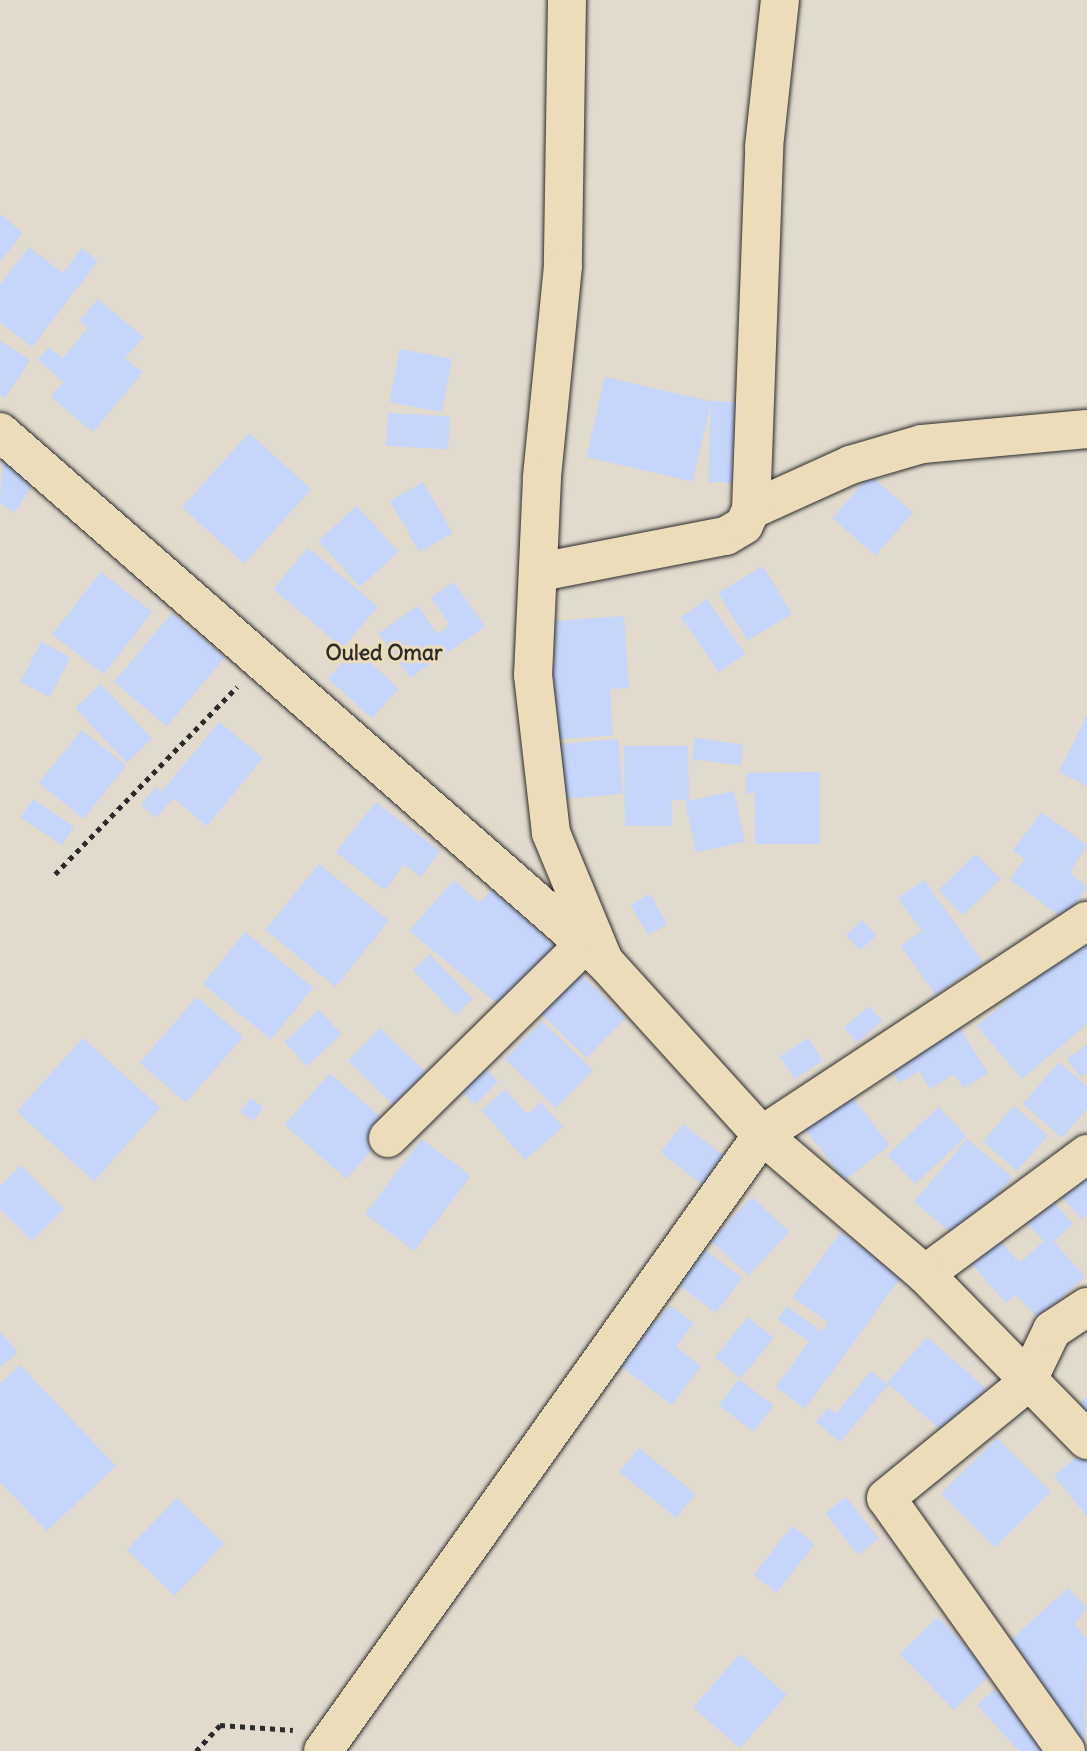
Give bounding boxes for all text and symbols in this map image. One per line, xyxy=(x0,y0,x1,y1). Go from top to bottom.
district label: Ouled Omar xyxy=(325,640,443,666)

